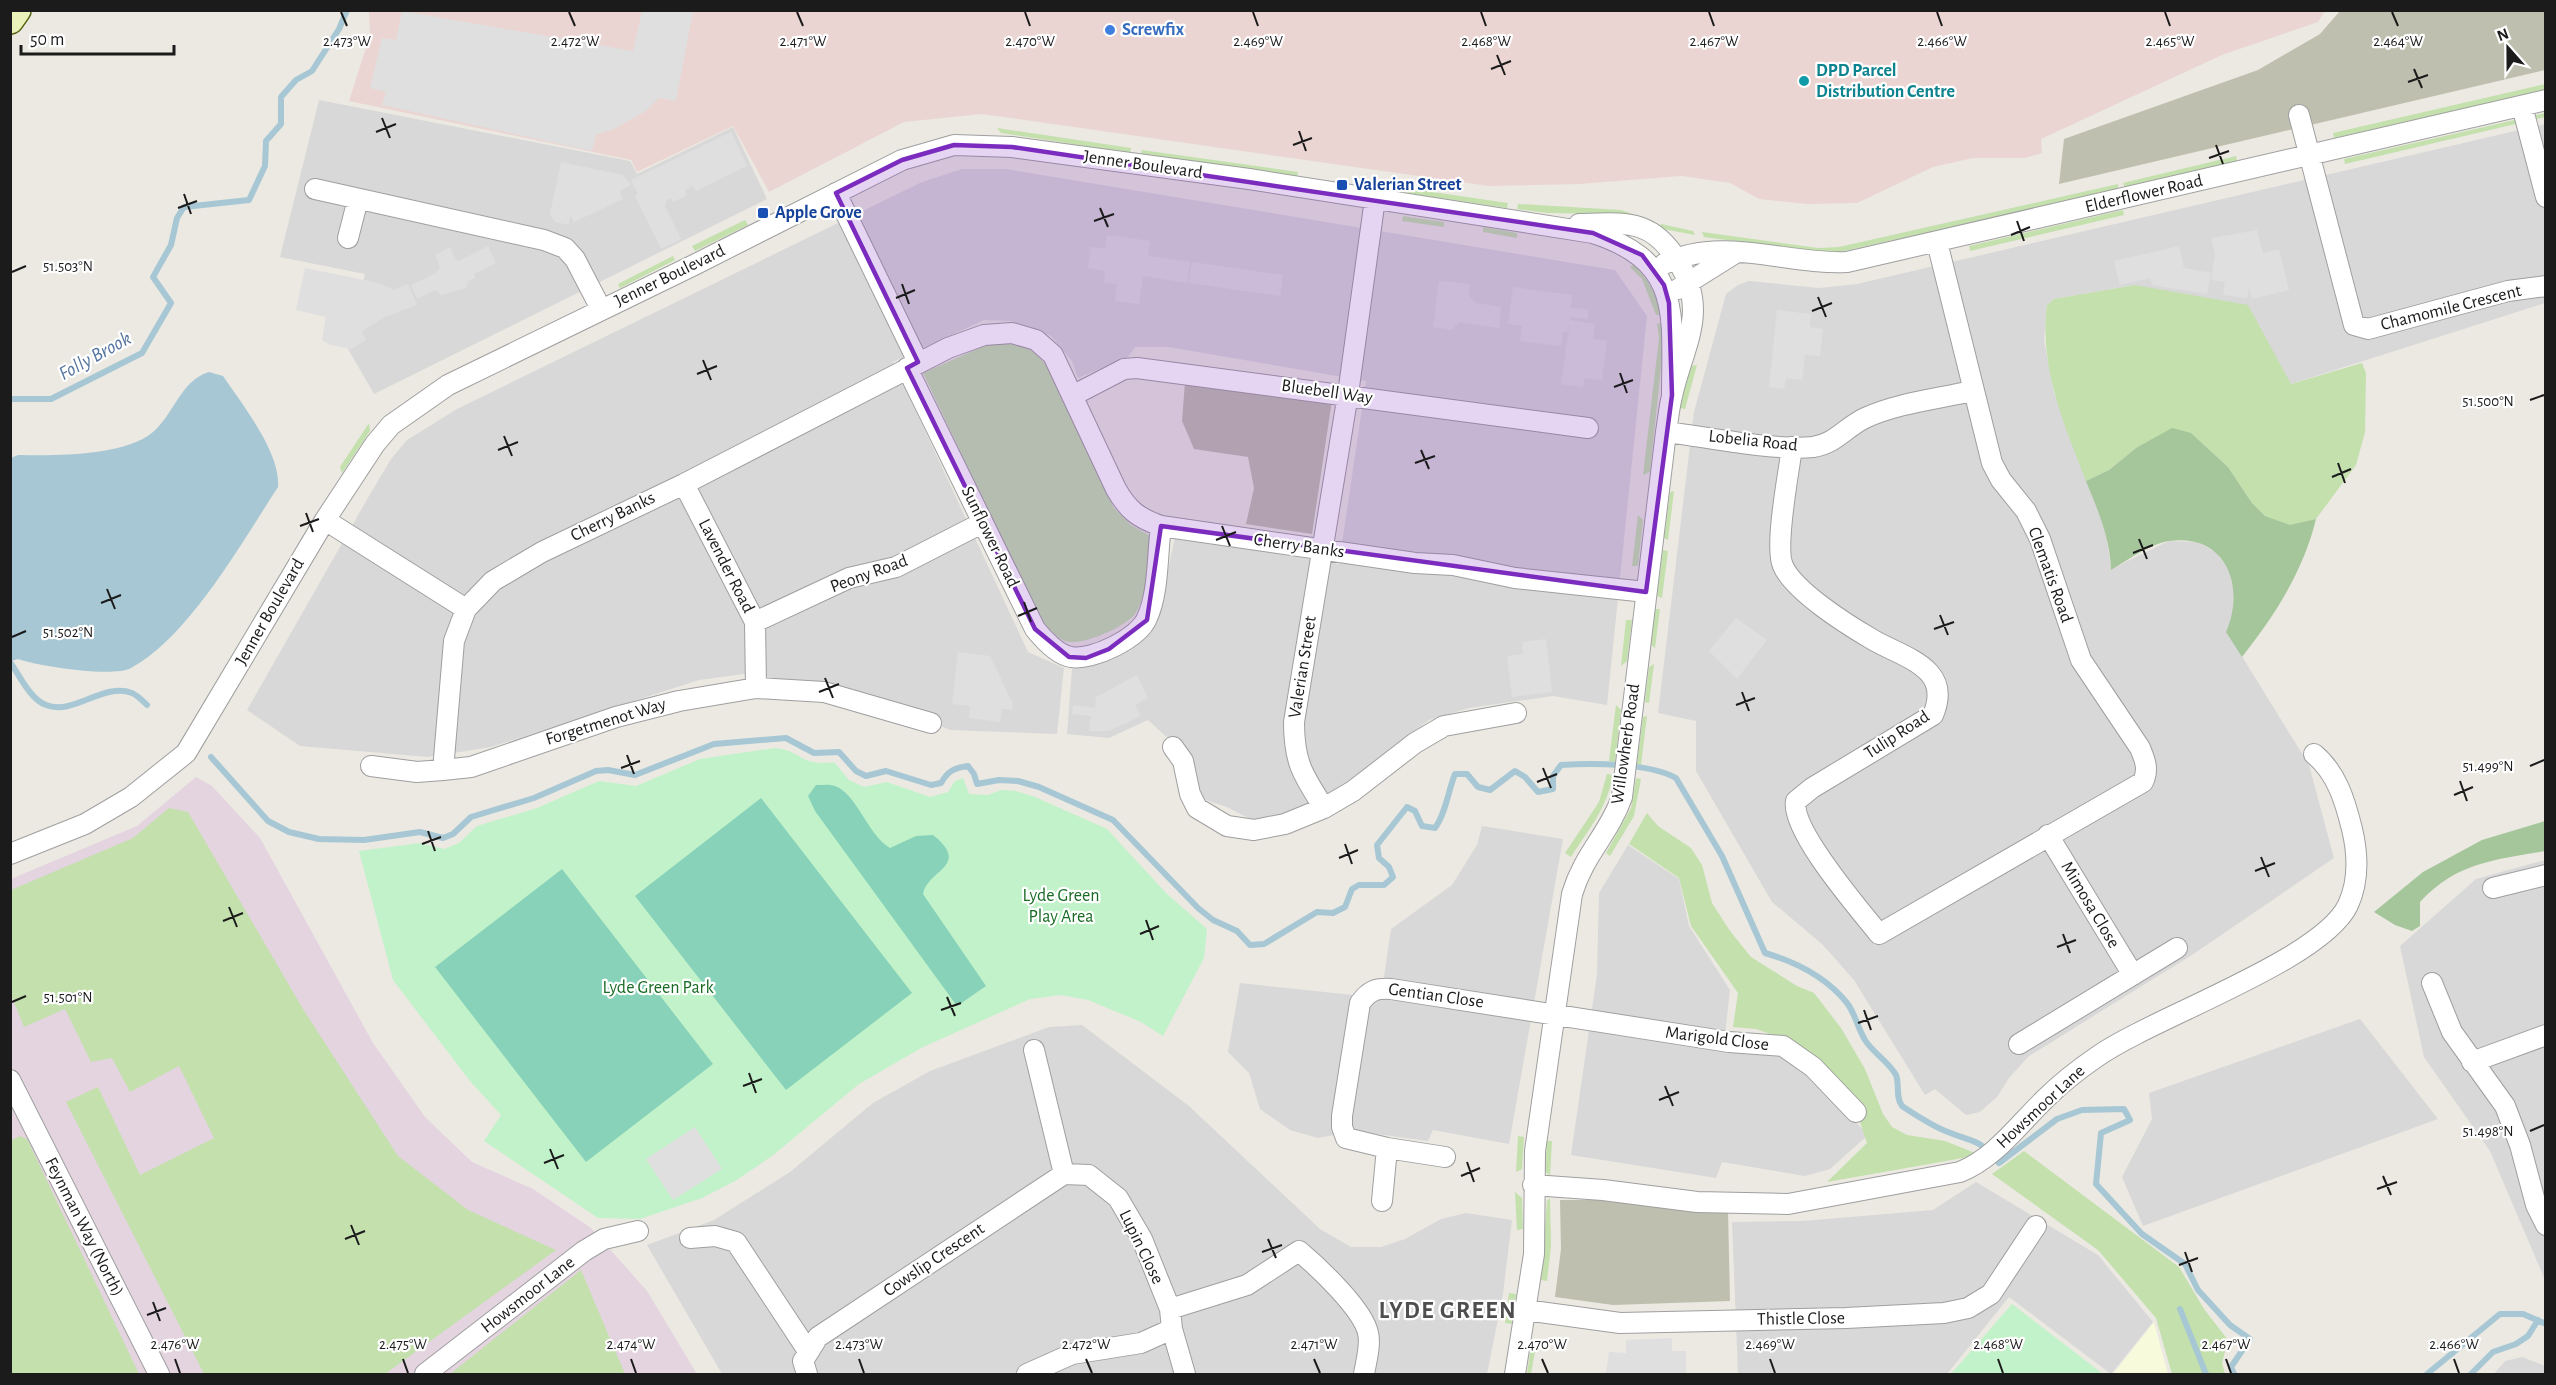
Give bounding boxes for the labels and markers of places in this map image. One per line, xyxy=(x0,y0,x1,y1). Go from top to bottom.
place label: Screwfix xyxy=(1122,21,1185,39)
marker: Screwfix xyxy=(1103,23,1117,37)
place label: DPD Parcel Distribution Centre xyxy=(1816,62,1955,101)
marker: DPD Parcel Distribution Centre xyxy=(1797,74,1811,88)
place label: Valerian Street xyxy=(1354,176,1462,194)
marker: Valerian Street xyxy=(1335,178,1349,192)
place label: Apple Grove xyxy=(775,204,862,222)
marker: Apple Grove xyxy=(756,206,770,220)

